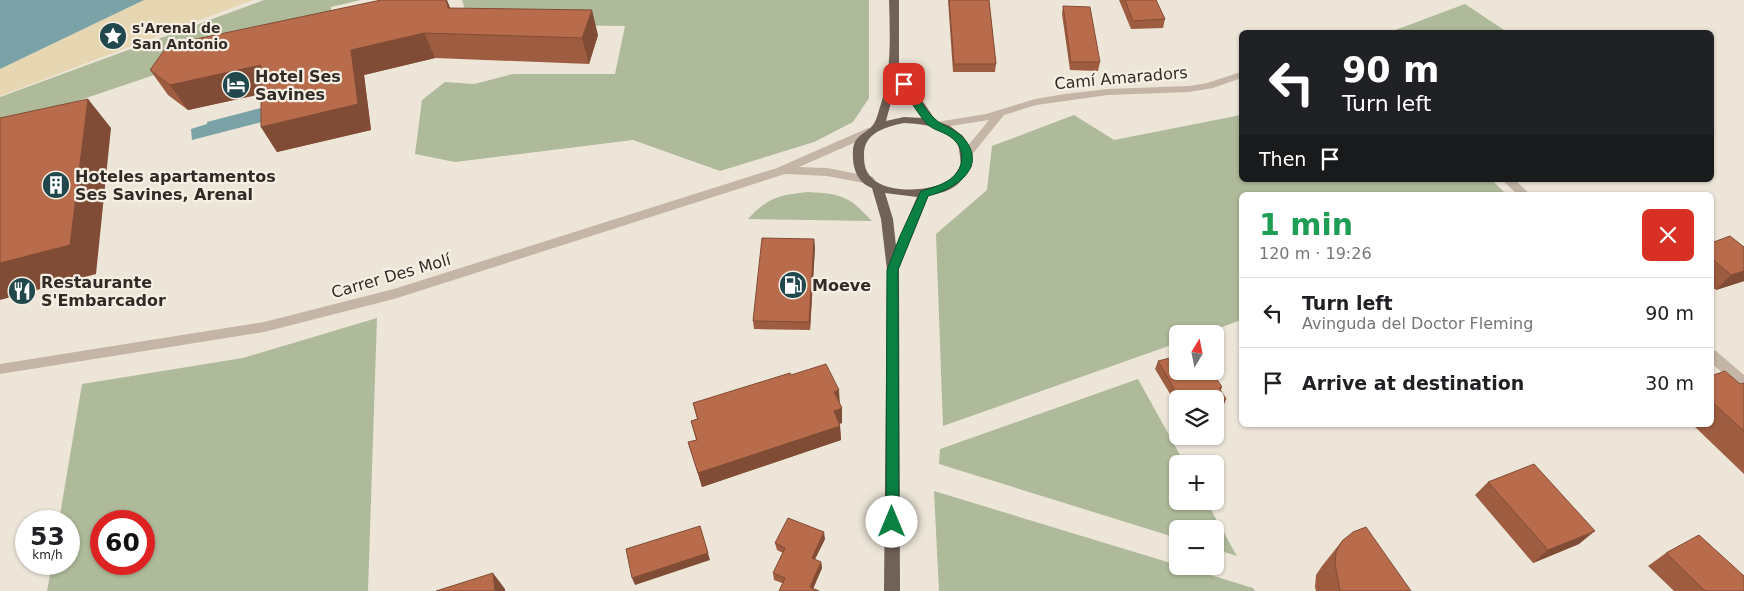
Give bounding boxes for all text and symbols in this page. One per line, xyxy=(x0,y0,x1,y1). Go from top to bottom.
place label: s'Arenal de San Antonio xyxy=(132,20,228,52)
place icon: s'Arenal de San Antonio xyxy=(98,21,128,51)
icon: left xyxy=(1259,50,1324,115)
text: 90 m xyxy=(1342,50,1439,90)
pin xyxy=(883,63,925,105)
street label: Camí Amaradors xyxy=(1054,63,1188,93)
place label: Hotel Ses Savines xyxy=(255,67,341,104)
hotel icon: Hotel Ses Savines xyxy=(221,70,251,100)
icon: arrive xyxy=(890,70,918,98)
text: Turn left xyxy=(1342,91,1431,116)
icon: arrive xyxy=(1316,145,1344,173)
text: Then xyxy=(1259,148,1306,170)
place label: Hoteles apartamentos Ses Savines, Arenal xyxy=(75,167,276,204)
building icon: Hoteles apartamentos Ses Savines, Arenal xyxy=(41,170,71,200)
text: 1 min xyxy=(1259,207,1353,242)
button: close xyxy=(1642,209,1694,261)
text: 120 m · 19:26 xyxy=(1259,244,1372,263)
street label: Carrer Des Molí xyxy=(329,250,453,302)
fuel station icon: Moeve xyxy=(778,270,808,300)
place label: Restaurante S'Embarcador xyxy=(41,273,166,310)
restaurant icon: Restaurante S'Embarcador xyxy=(7,276,37,306)
place label: Moeve xyxy=(812,276,871,295)
text: Turn left xyxy=(1302,292,1393,314)
icon: left xyxy=(1259,299,1287,327)
text: 90 m xyxy=(1645,302,1694,324)
text: Avinguda del Doctor Fleming xyxy=(1302,314,1533,333)
north arrow xyxy=(1169,325,1224,380)
map controls xyxy=(1169,325,1224,575)
icon: arrive xyxy=(1259,369,1287,397)
text: Arrive at destination xyxy=(1302,372,1524,394)
text: 30 m xyxy=(1645,372,1694,394)
button: layers xyxy=(1169,390,1224,445)
button: + xyxy=(1169,455,1224,510)
position arrow xyxy=(865,495,917,547)
speed limit sign: 60 xyxy=(90,510,155,575)
button: − xyxy=(1169,520,1224,575)
text: 53 xyxy=(30,522,65,551)
text: km/h xyxy=(32,548,63,562)

